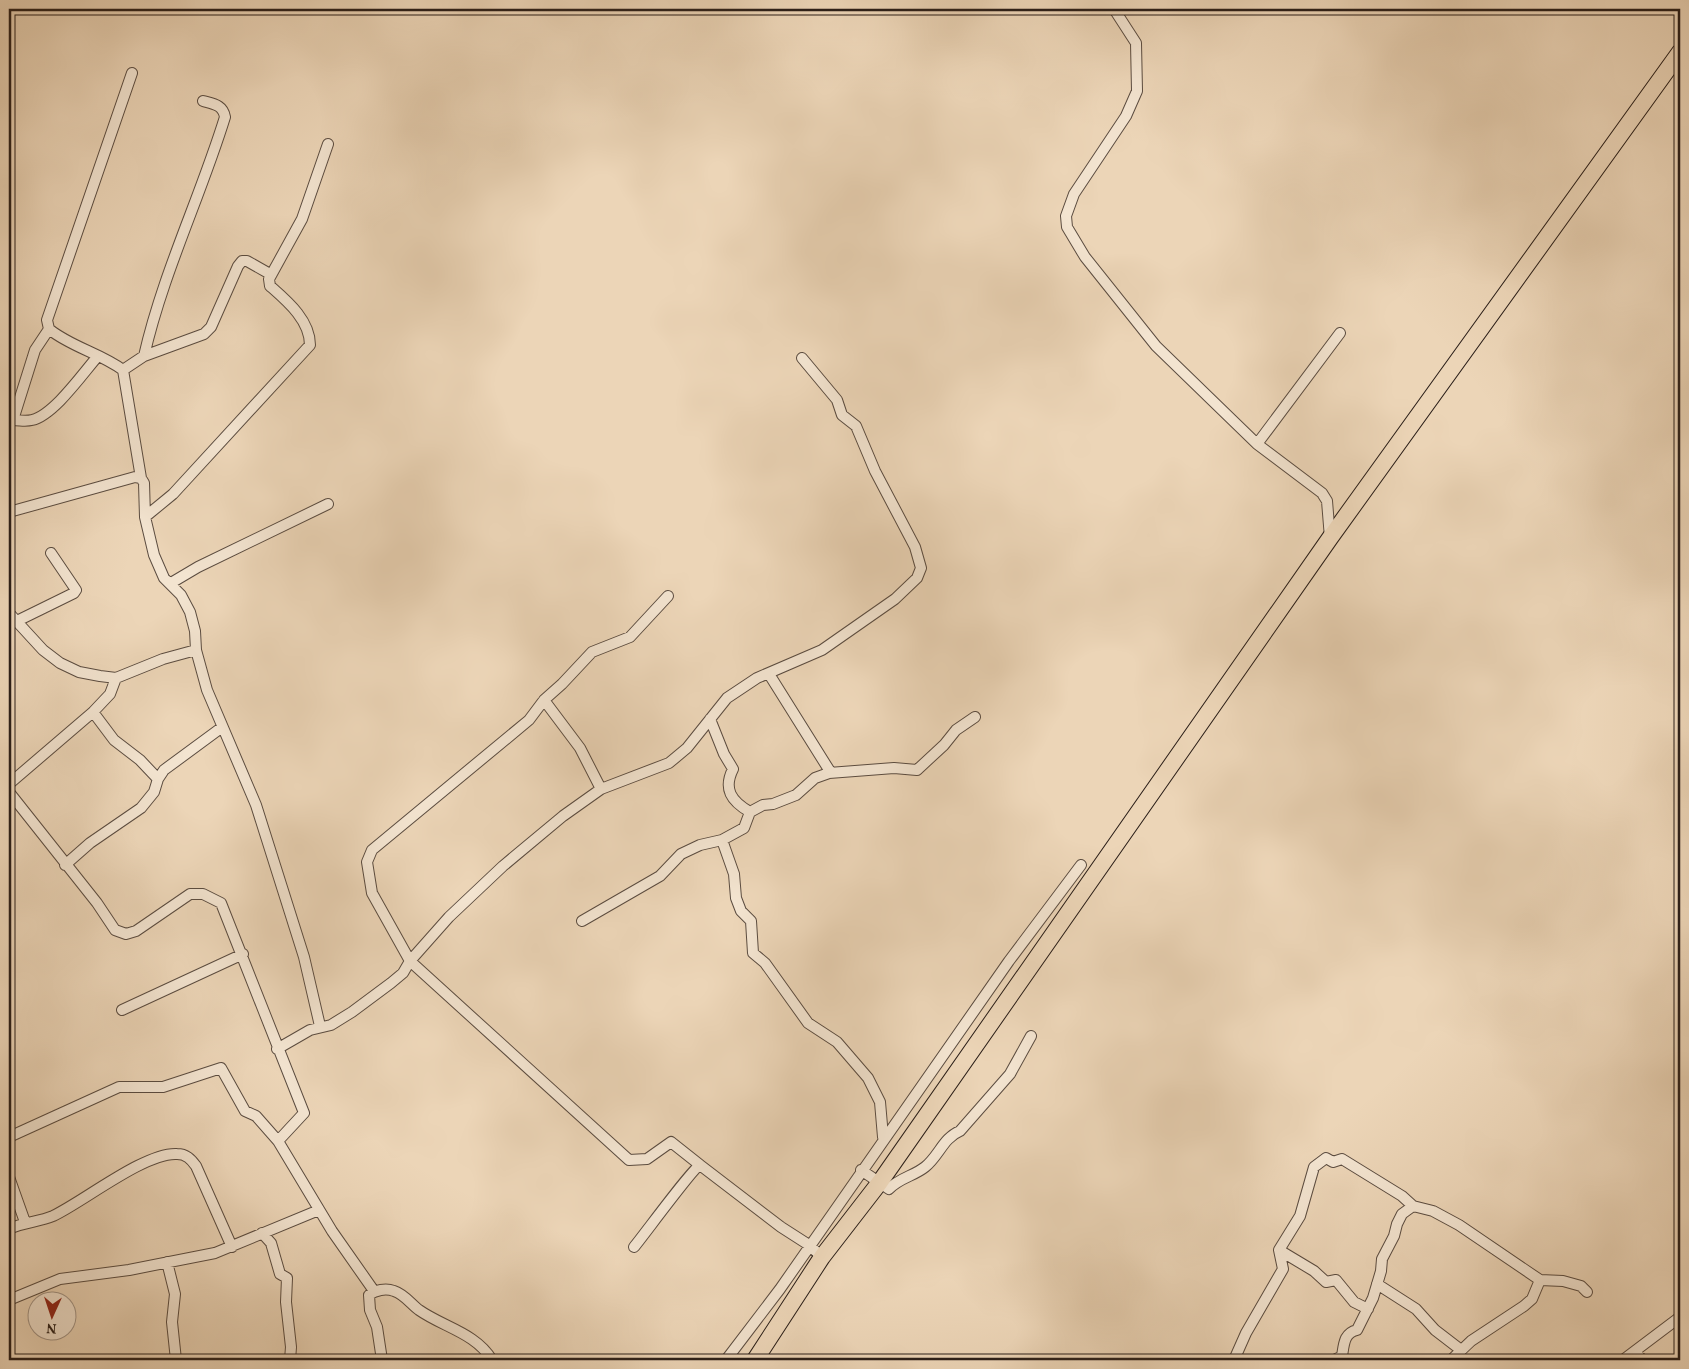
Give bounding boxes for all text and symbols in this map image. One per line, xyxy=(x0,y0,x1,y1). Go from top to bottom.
north arrow xyxy=(28,1292,78,1342)
text: N xyxy=(46,1318,57,1337)

